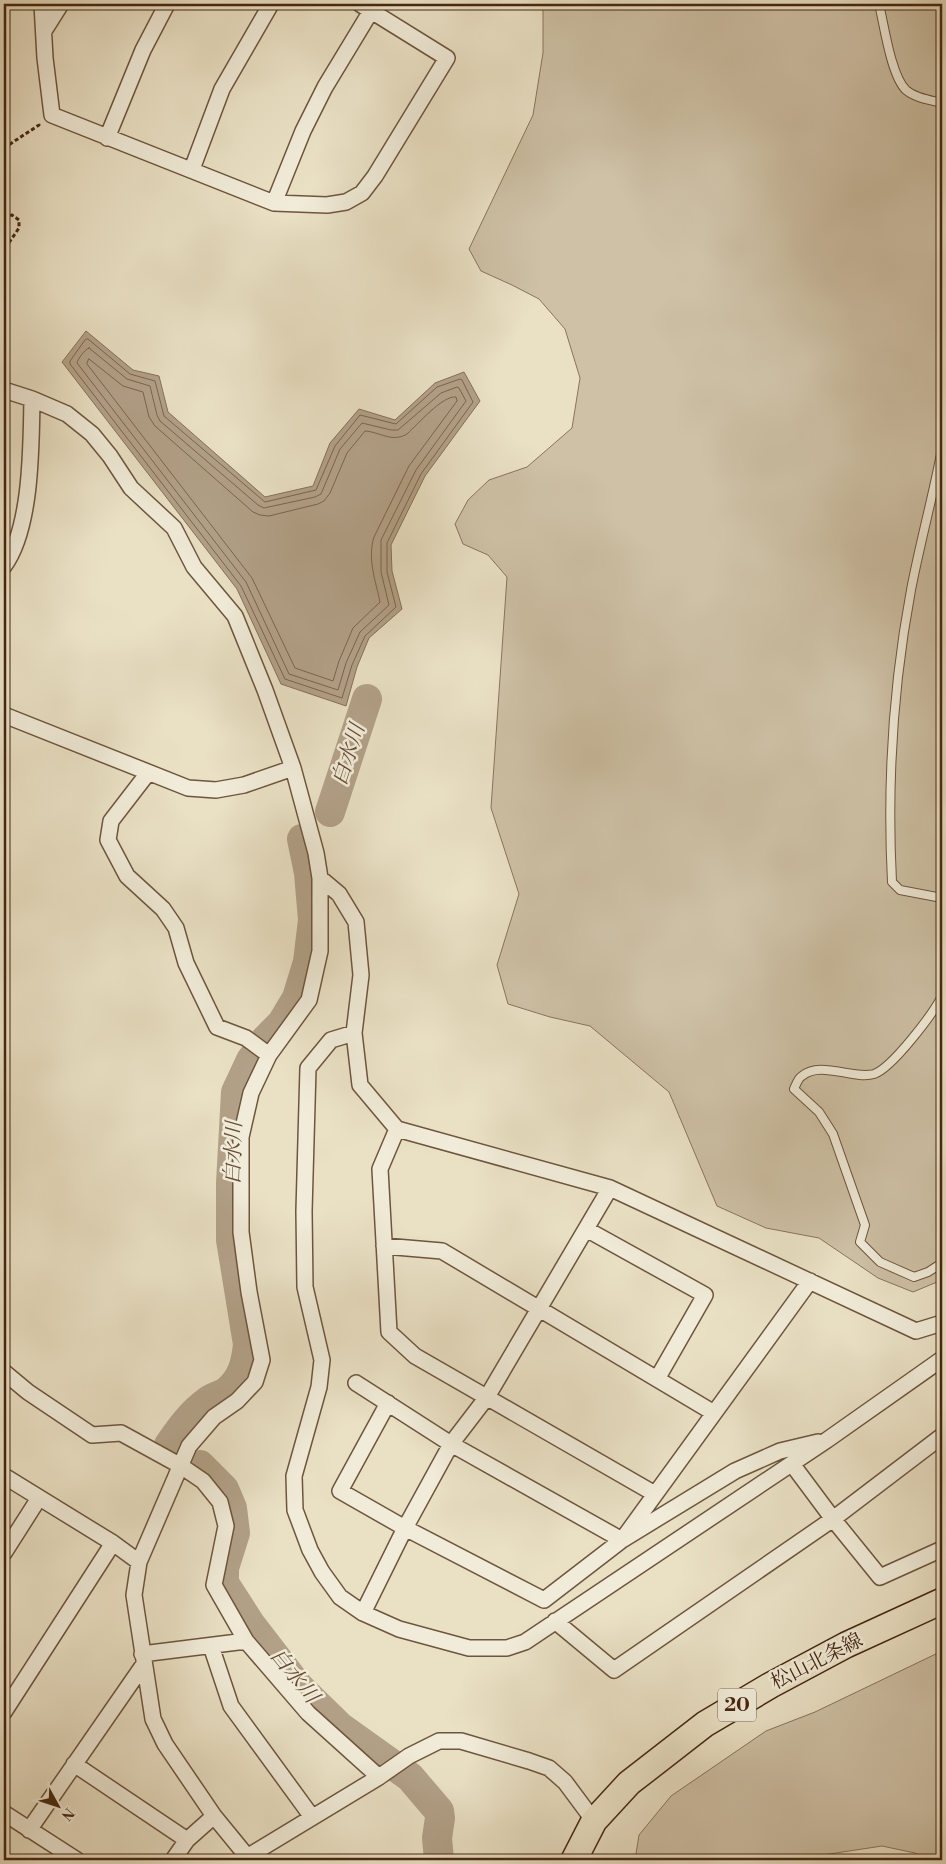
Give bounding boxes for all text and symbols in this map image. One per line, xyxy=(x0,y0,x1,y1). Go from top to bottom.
water label: 白水川 xyxy=(327,719,372,789)
water label: 白水川 xyxy=(220,1119,248,1185)
street label: 松山北条線 xyxy=(767,1628,867,1696)
water label: 白水川 xyxy=(264,1643,325,1710)
road number: 20 xyxy=(718,1688,756,1722)
north arrow xyxy=(32,1782,82,1832)
text: N xyxy=(57,1804,78,1824)

